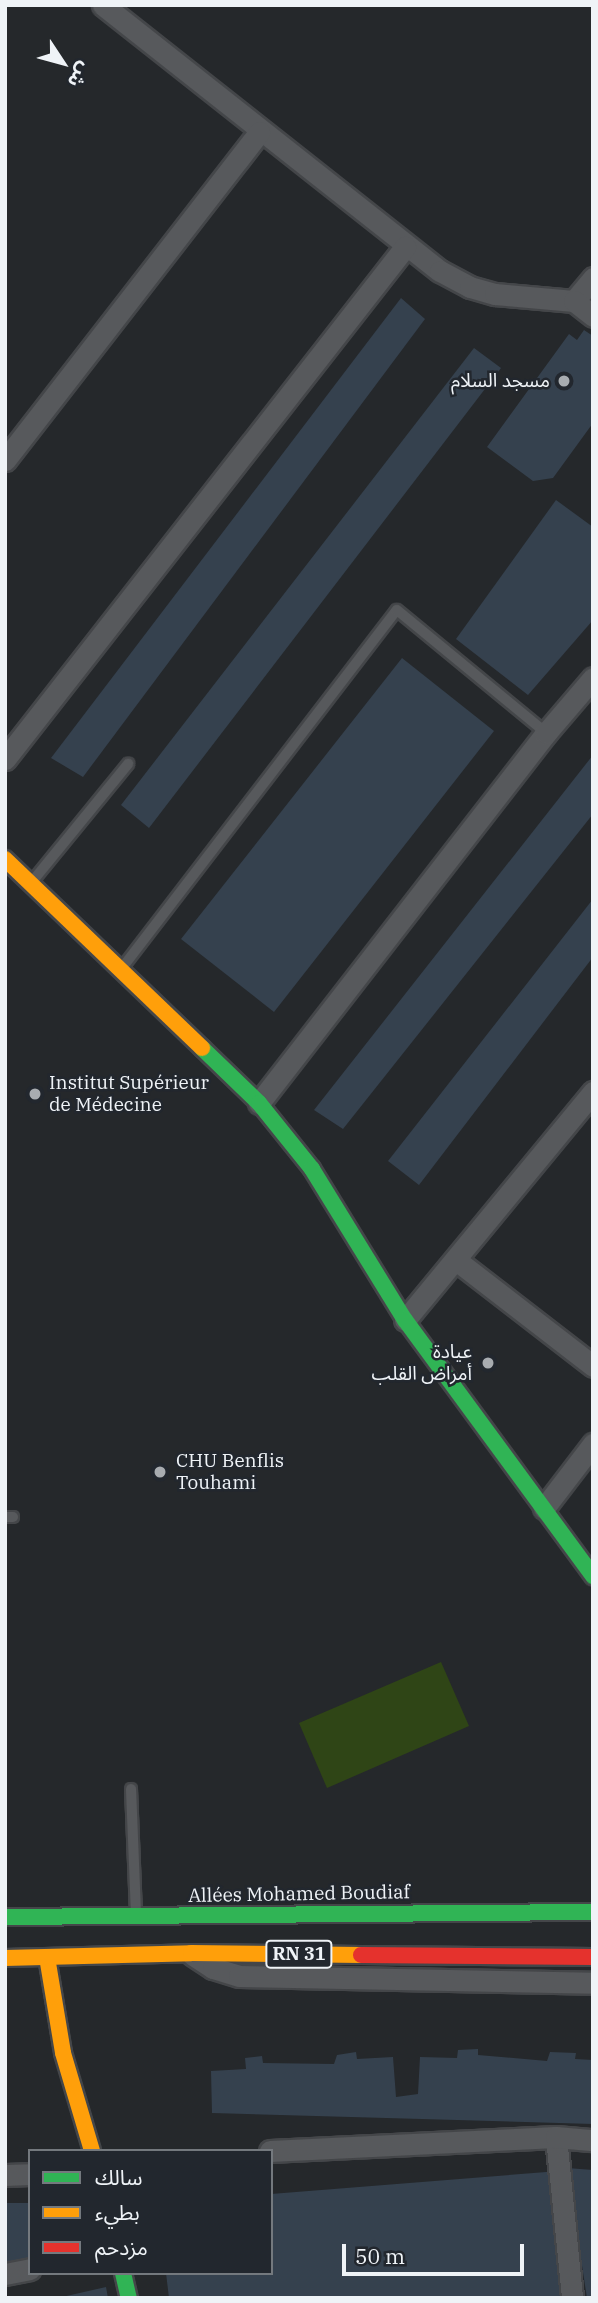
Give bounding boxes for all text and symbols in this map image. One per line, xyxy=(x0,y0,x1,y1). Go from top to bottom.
north arrow xyxy=(28,28,98,98)
text: ش xyxy=(63,58,97,93)
place label: مسجد السلام xyxy=(451,370,550,392)
marker: مسجد السلام xyxy=(556,373,572,389)
place label: Institut Supérieur de Médecine xyxy=(49,1072,209,1116)
marker: Institut Supérieur de Médecine xyxy=(27,1086,43,1102)
place label: عيادة أمراض القلب xyxy=(371,1341,472,1385)
marker: عيادة أمراض القلب xyxy=(478,1353,498,1373)
place label: CHU Benflis Touhami xyxy=(176,1450,284,1494)
marker: CHU Benflis Touhami xyxy=(150,1462,170,1482)
street label: Allées Mohamed Boudiaf xyxy=(188,1881,410,1907)
road number: RN 31 xyxy=(264,1940,334,1968)
legend xyxy=(28,2149,273,2275)
text: سالك xyxy=(95,2163,142,2191)
text: بطيء xyxy=(95,2198,140,2226)
scale bar xyxy=(346,2230,528,2274)
text: مزدحم xyxy=(95,2233,148,2261)
text: 50 m xyxy=(355,2242,405,2270)

